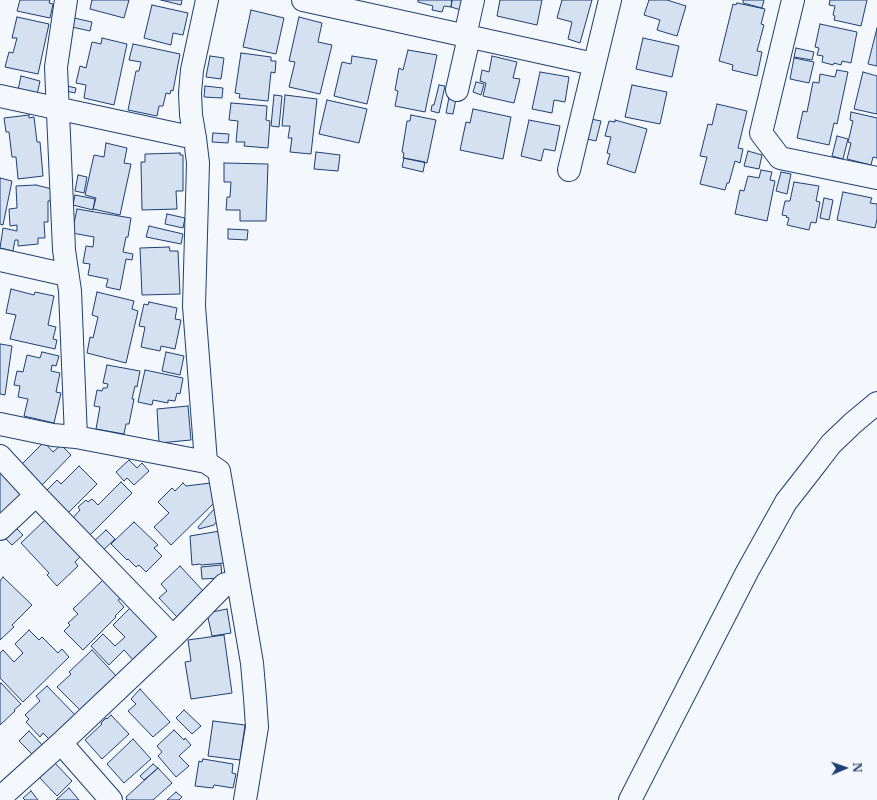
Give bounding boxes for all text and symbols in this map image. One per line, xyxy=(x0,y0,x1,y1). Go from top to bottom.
north arrow xyxy=(825,748,865,788)
text: N xyxy=(850,762,864,773)

